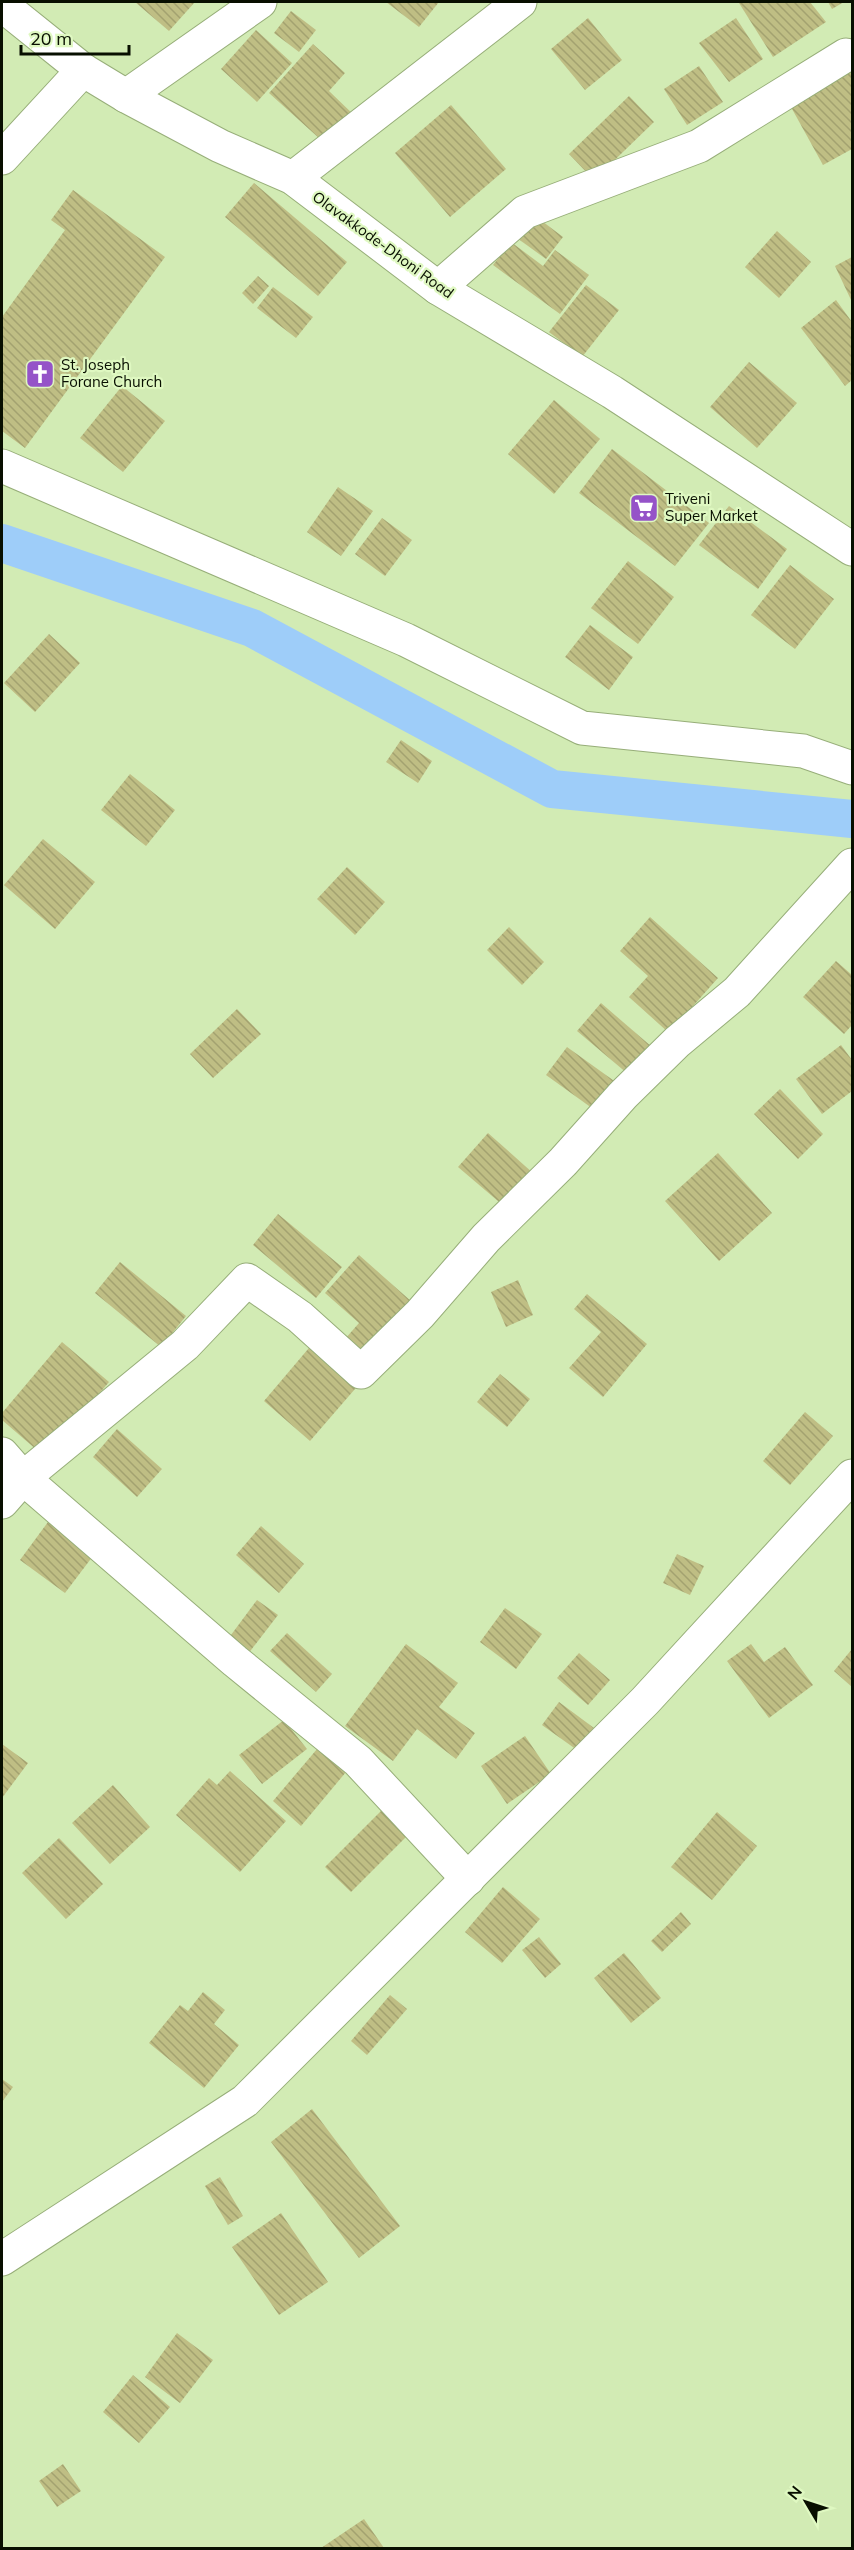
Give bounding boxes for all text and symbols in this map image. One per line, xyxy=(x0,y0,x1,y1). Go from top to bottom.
scale bar xyxy=(21,18,129,56)
text: 20 m xyxy=(30,27,72,50)
street label: Olavakkode-Dhoni Road xyxy=(309,187,458,302)
place label: St. Joseph Forane Church xyxy=(61,355,162,391)
church icon: St. Joseph Forane Church xyxy=(24,358,56,390)
place label: Triveni Super Market xyxy=(665,489,758,525)
supermarket icon: Triveni Super Market xyxy=(628,492,660,524)
north arrow xyxy=(776,2472,836,2532)
text: N xyxy=(783,2482,806,2504)

